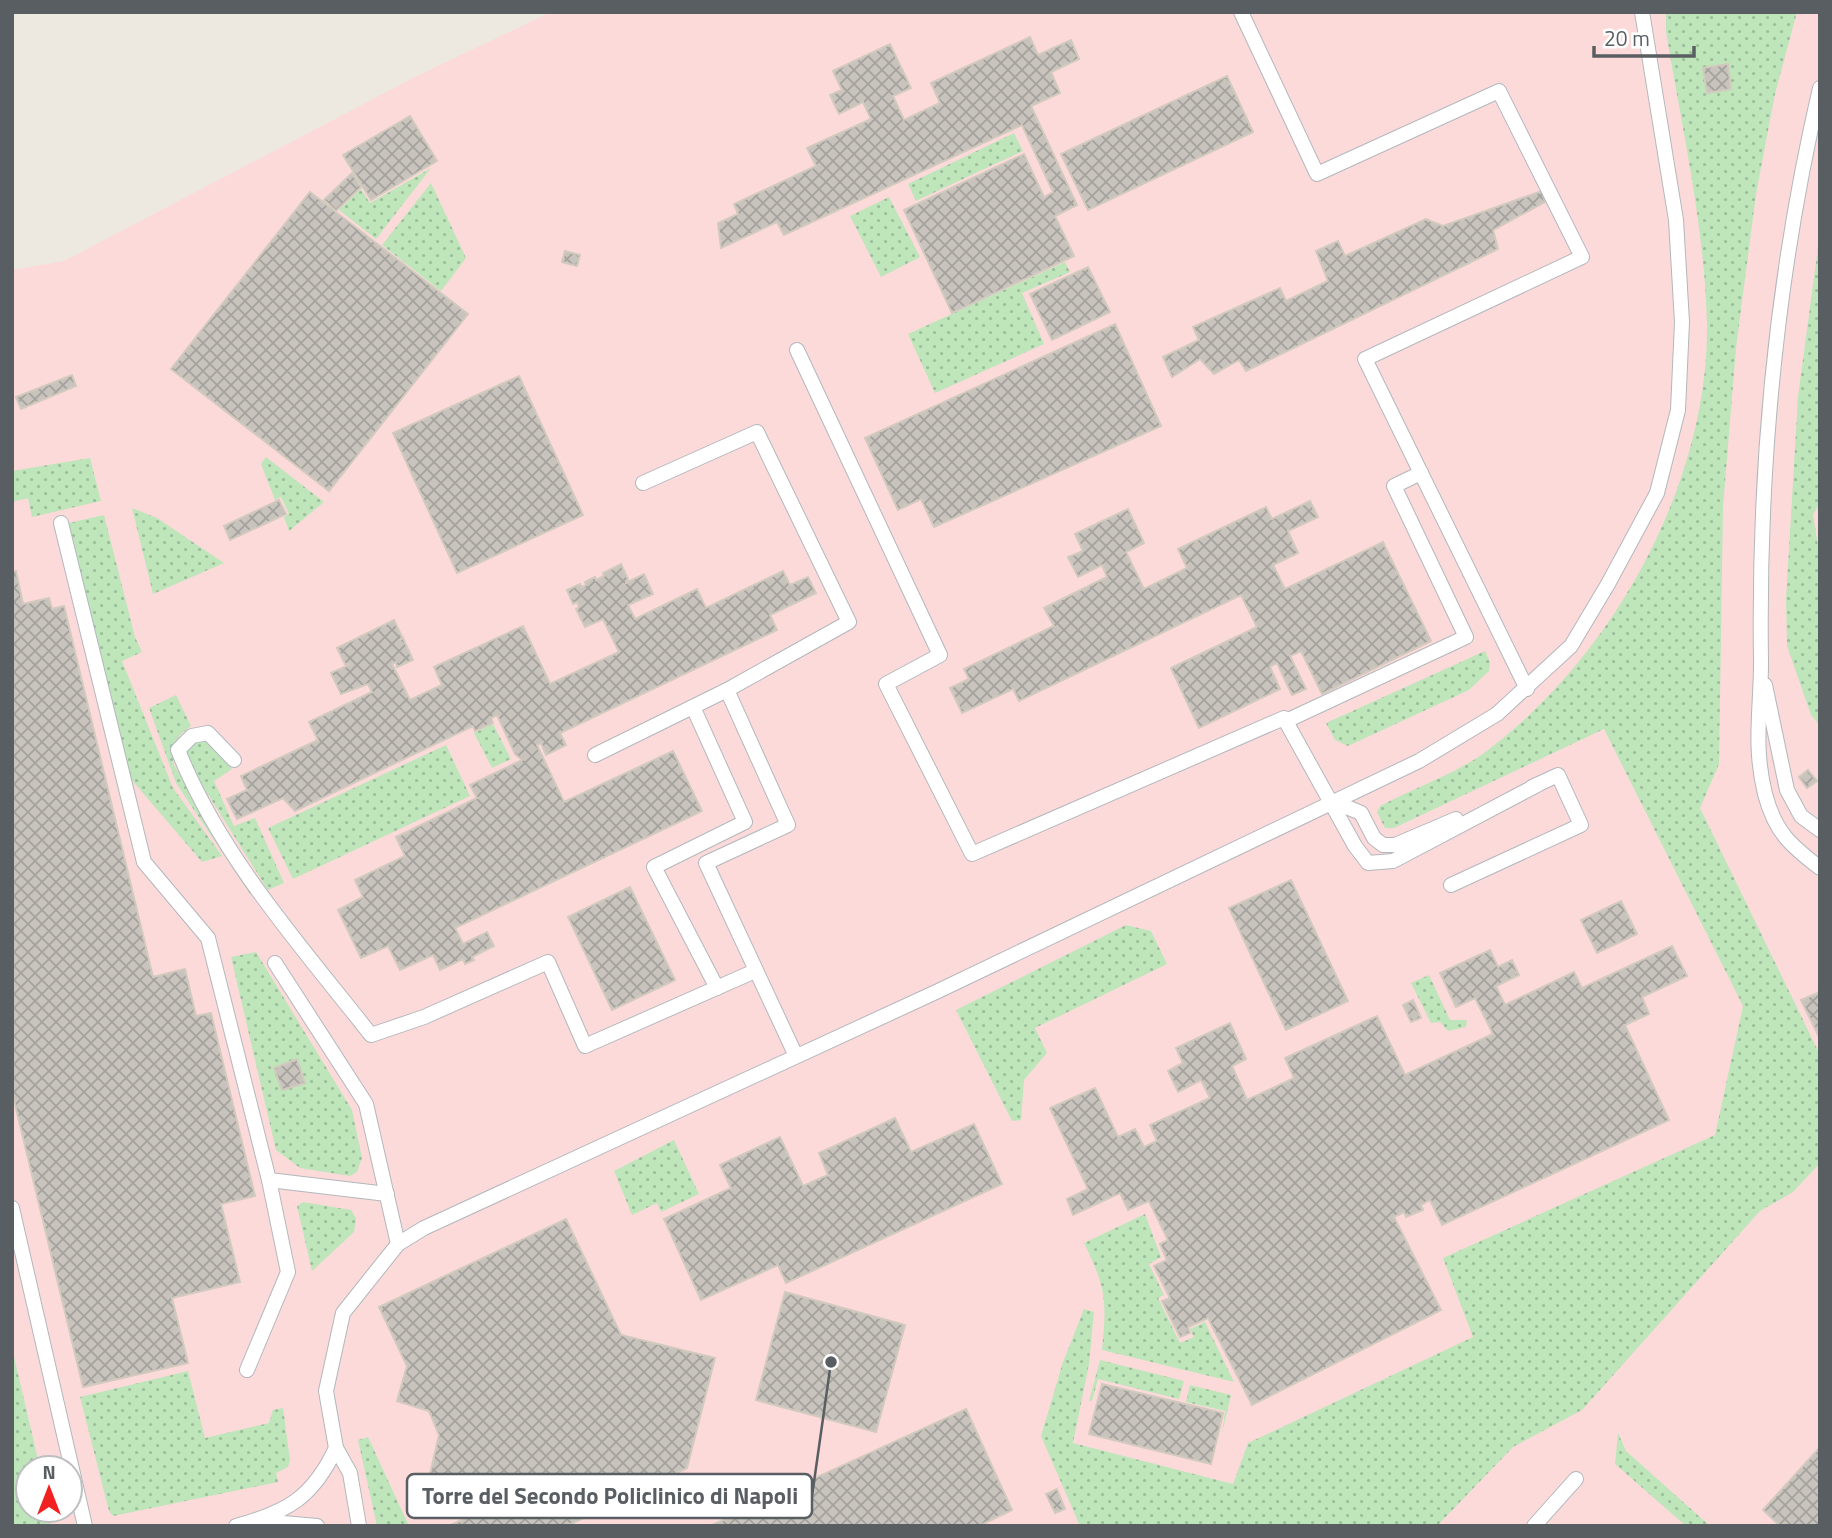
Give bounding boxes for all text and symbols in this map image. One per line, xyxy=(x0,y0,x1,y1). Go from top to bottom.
scale bar xyxy=(1594,14,1694,58)
text: 20 m xyxy=(1604,22,1650,54)
north arrow xyxy=(14,1454,84,1524)
text: N xyxy=(42,1457,56,1486)
callout: Torre del Secondo Policlinico di Napoli xyxy=(407,1474,812,1518)
text: Torre del Secondo Policlinico di Napoli xyxy=(422,1478,798,1513)

